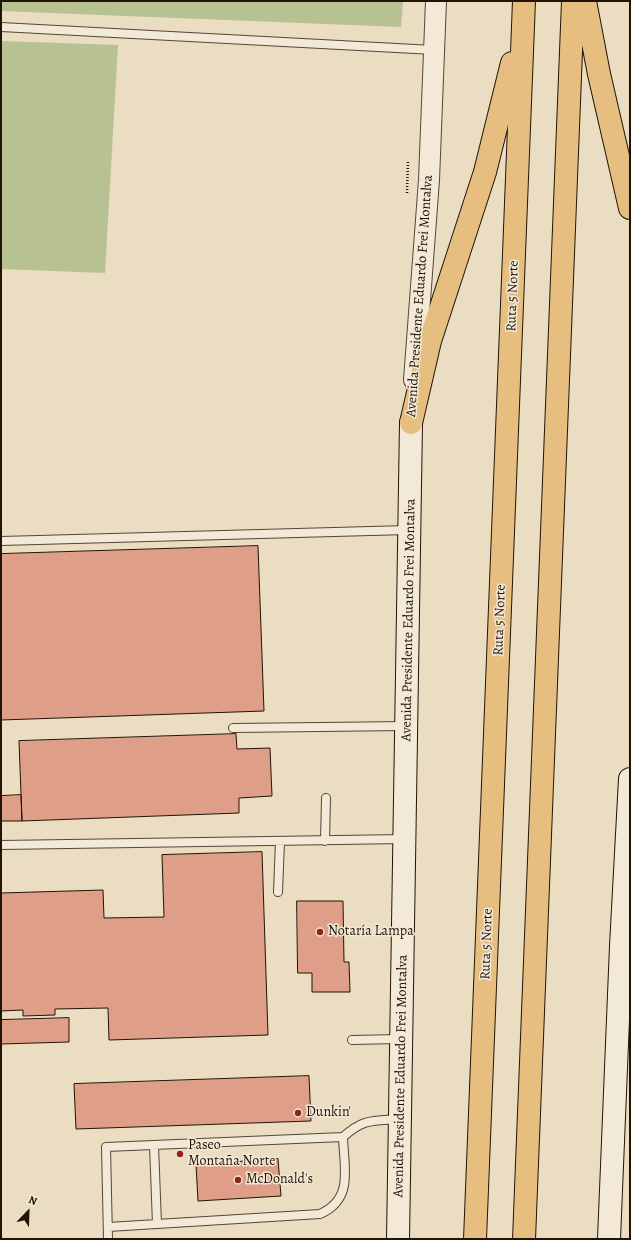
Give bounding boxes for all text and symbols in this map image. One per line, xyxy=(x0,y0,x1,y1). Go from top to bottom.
street label: Avenida Presidente Eduardo Frei Montalva xyxy=(403,174,437,418)
street label: Ruta 5 Norte xyxy=(503,260,523,332)
street label: Avenida Presidente Eduardo Frei Montalva xyxy=(398,498,420,742)
street label: Ruta 5 Norte xyxy=(490,584,510,656)
street label: Ruta 5 Norte xyxy=(477,908,497,980)
place label: Notaría Lampa xyxy=(328,924,414,940)
marker: Notaría Lampa xyxy=(315,927,325,937)
street label: Avenida Presidente Eduardo Frei Montalva xyxy=(390,954,412,1198)
place label: Dunkin' xyxy=(306,1105,351,1121)
marker: Dunkin' xyxy=(293,1108,303,1118)
place label: Paseo Montaña Norte xyxy=(188,1138,276,1170)
marker: Paseo Montaña Norte xyxy=(175,1149,185,1159)
place label: McDonald's xyxy=(246,1172,313,1188)
marker: McDonald's xyxy=(233,1175,243,1185)
north arrow xyxy=(8,1192,48,1232)
text: N xyxy=(26,1192,39,1209)

